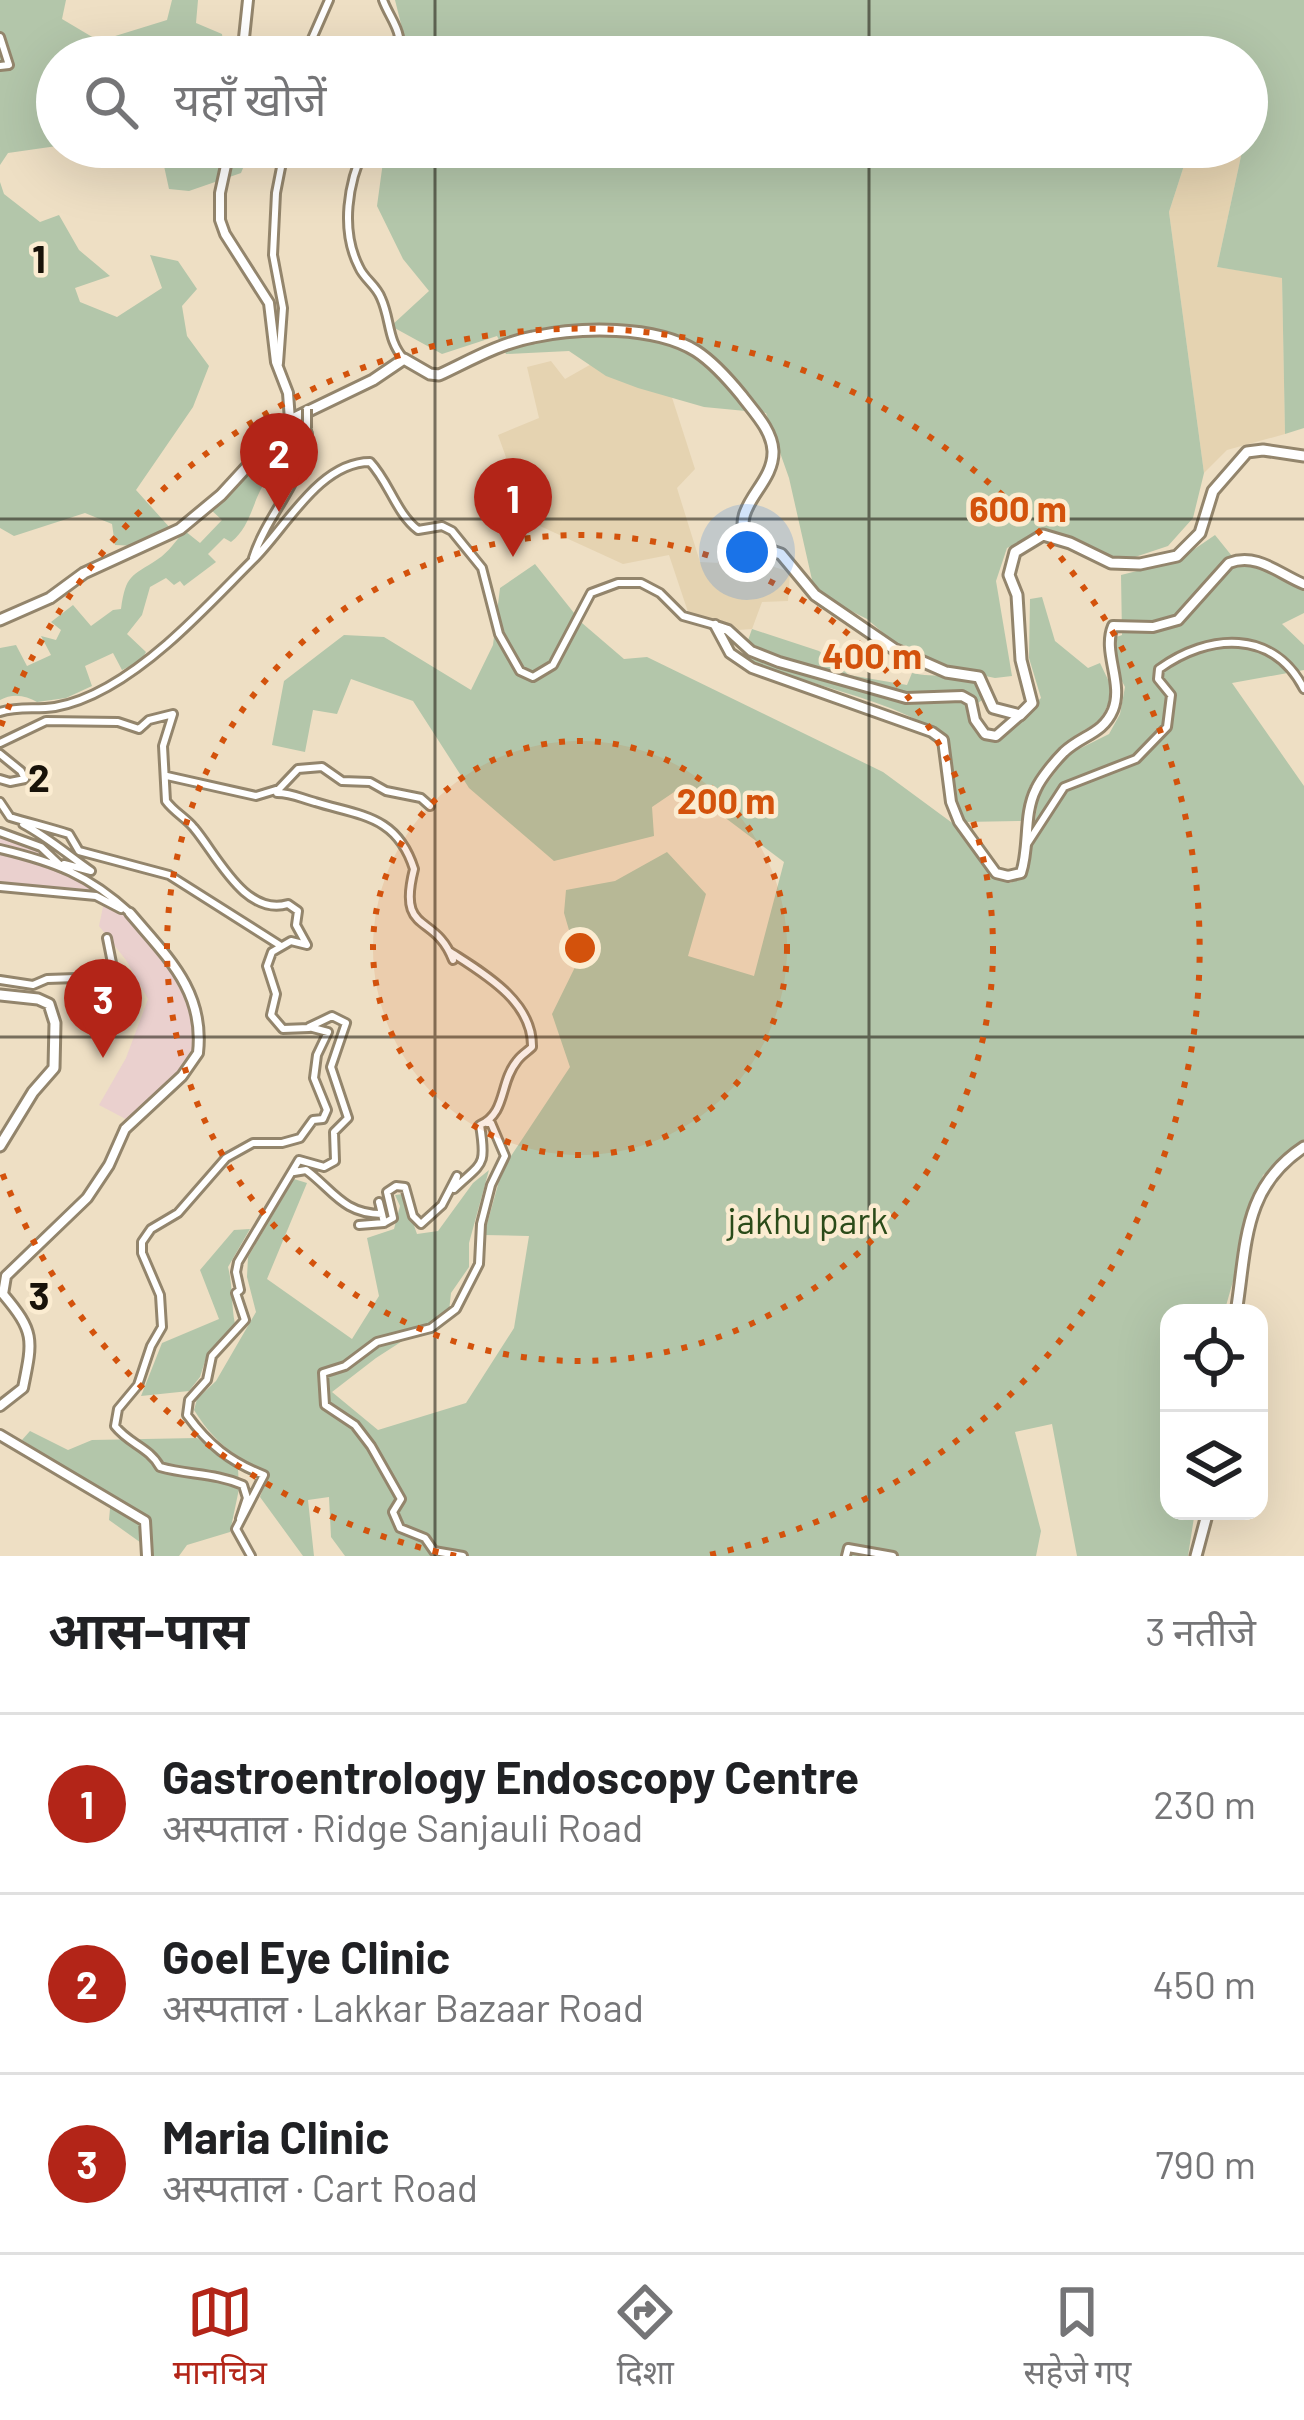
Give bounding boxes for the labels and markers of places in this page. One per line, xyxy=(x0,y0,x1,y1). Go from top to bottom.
pin: 2 xyxy=(240,413,318,512)
pin: 1 xyxy=(474,458,552,557)
centre of rings xyxy=(559,927,601,969)
pin: 3 xyxy=(64,959,142,1058)

